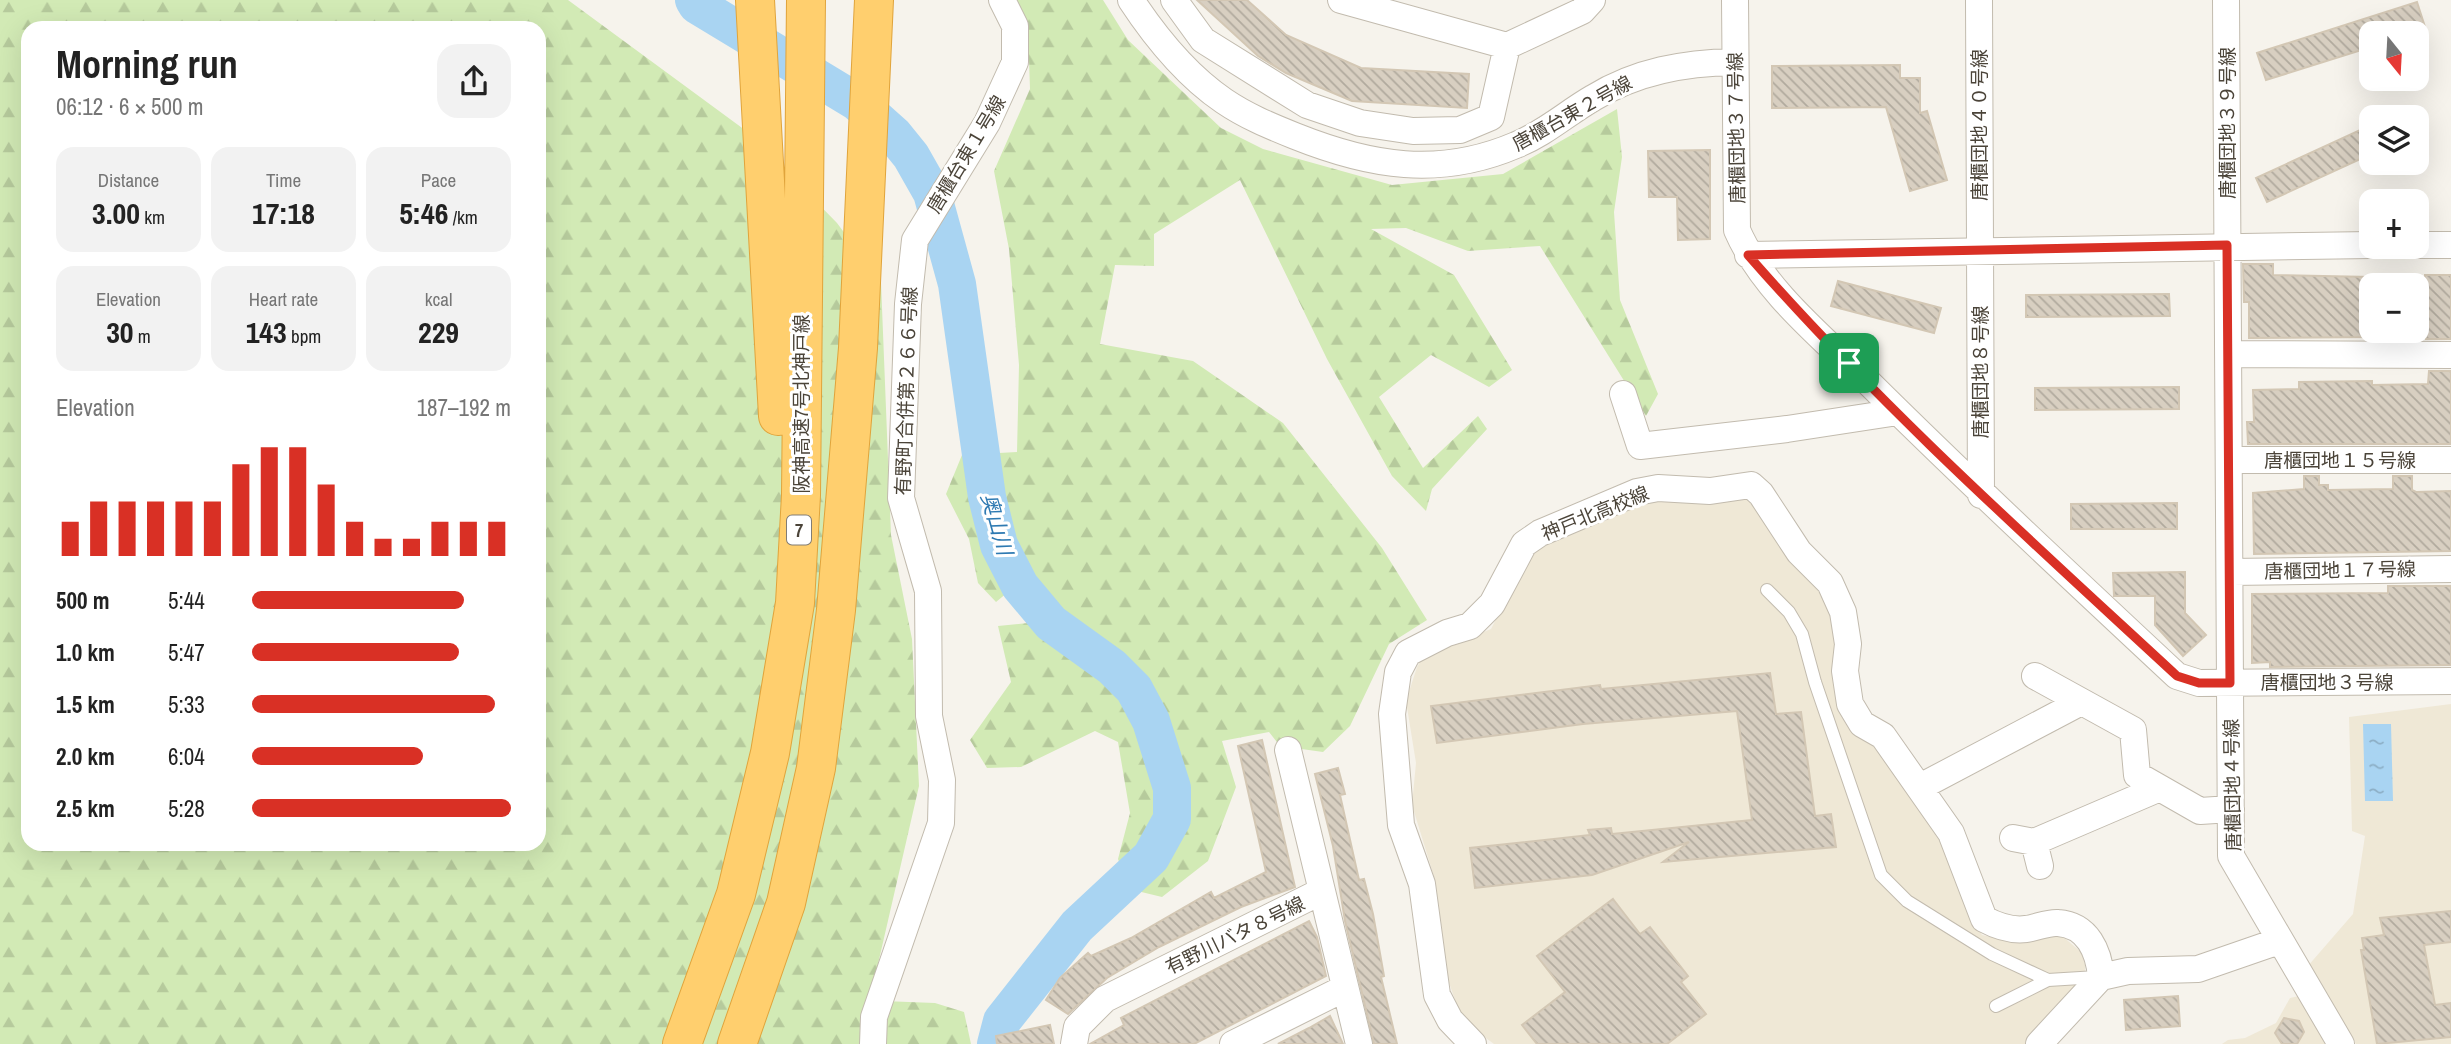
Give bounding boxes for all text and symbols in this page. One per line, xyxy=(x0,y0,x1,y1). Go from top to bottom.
north arrow xyxy=(2359,21,2429,91)
map controls xyxy=(2359,21,2429,343)
text: Morning run xyxy=(56,39,238,90)
button: share xyxy=(437,44,511,118)
street label: 唐櫃団地３９号線 xyxy=(2214,47,2240,199)
street label: 唐櫃団地４０号線 xyxy=(1966,49,1992,201)
street label: 唐櫃団地３７号線 xyxy=(1722,52,1750,204)
street label: 唐櫃台東２号線 xyxy=(1508,69,1636,157)
street label: 唐櫃台東１号線 xyxy=(921,90,1011,218)
text: 06:12 · 6 × 500 m xyxy=(56,91,203,122)
button: layers xyxy=(2359,105,2429,175)
text: Distance xyxy=(98,167,159,193)
text: Time xyxy=(266,167,301,193)
text: Pace xyxy=(421,167,456,193)
button: + xyxy=(2359,189,2429,259)
text: 3.00 xyxy=(92,193,140,233)
text: 17:18 xyxy=(252,193,315,233)
text: 5:46 xyxy=(399,193,448,233)
text: km xyxy=(140,204,165,230)
text: /km xyxy=(448,204,478,230)
button: − xyxy=(2359,273,2429,343)
text: Elevation xyxy=(96,286,161,312)
text: Heart rate xyxy=(249,286,318,312)
text: kcal xyxy=(425,286,452,312)
street label: 有野町合併第２６６号線 xyxy=(889,286,923,496)
street label: 唐櫃団地８号線 xyxy=(1967,305,1993,439)
text: 30 xyxy=(106,312,134,352)
text: 143 xyxy=(246,312,287,352)
text: 229 xyxy=(418,312,459,352)
street label: 阪神高速7号北神戸線 xyxy=(788,314,814,494)
text: m xyxy=(134,323,151,349)
text: bpm xyxy=(287,323,321,349)
pin xyxy=(1819,333,1879,393)
icon: arrive xyxy=(1830,344,1868,382)
text: Elevation xyxy=(56,392,135,423)
text: 187–192 m xyxy=(417,392,511,423)
street label: 唐櫃団地１５号線 xyxy=(2264,447,2416,473)
street label: 神戸北高校線 xyxy=(1537,480,1653,546)
water label: 奥山川 xyxy=(974,490,1020,560)
road number: 7 xyxy=(787,516,811,544)
street label: 唐櫃団地１７号線 xyxy=(2264,556,2416,584)
text: 500 m xyxy=(56,585,109,616)
text: 5:44 xyxy=(168,585,205,616)
text: 1.0 km xyxy=(56,637,115,668)
text: 5:47 xyxy=(168,637,205,668)
street label: 唐櫃団地３号線 xyxy=(2260,669,2394,695)
text: 1.5 km xyxy=(56,689,115,720)
text: 5:33 xyxy=(168,689,205,720)
street label: 唐櫃団地４号線 xyxy=(2218,718,2246,852)
text: 2.0 km xyxy=(56,741,115,772)
text: 6:04 xyxy=(168,741,205,772)
text: 2.5 km xyxy=(56,793,115,824)
text: 5:28 xyxy=(168,793,205,824)
street label: 有野川バタ８号線 xyxy=(1161,890,1309,980)

